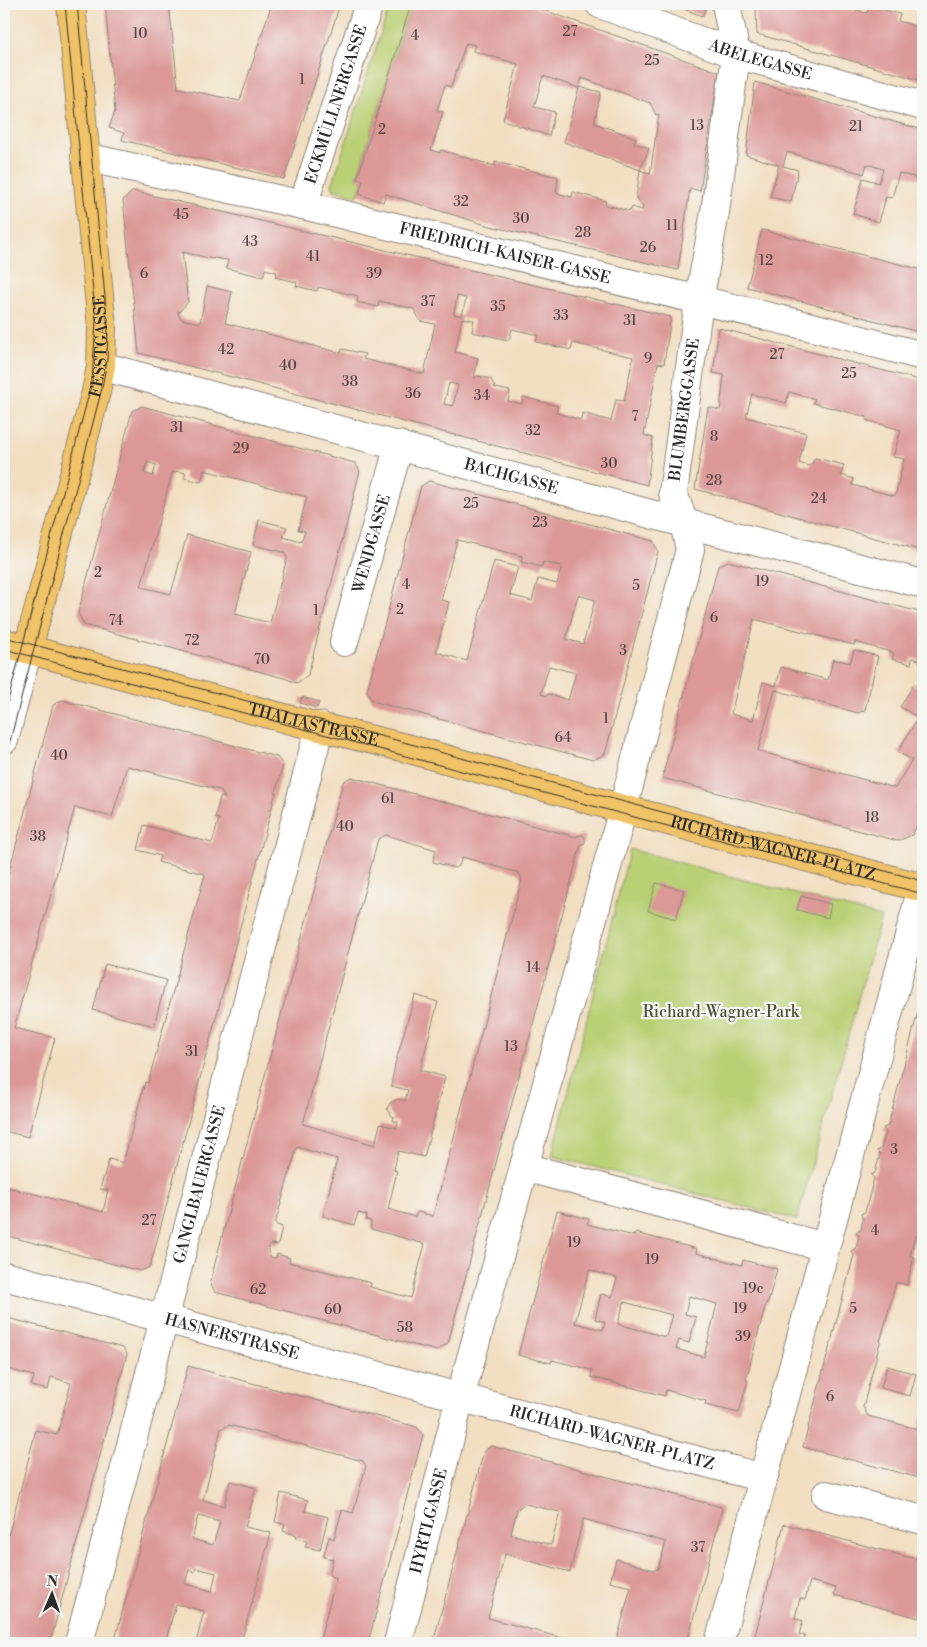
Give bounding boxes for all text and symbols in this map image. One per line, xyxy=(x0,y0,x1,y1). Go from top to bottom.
street label: ECKMÜLLNERGASSE xyxy=(301,22,372,186)
house number: 27 xyxy=(563,23,577,41)
house number: 10 xyxy=(133,25,147,43)
house number: 4 xyxy=(411,27,419,45)
street label: ABELEGASSE xyxy=(705,35,814,85)
house number: 25 xyxy=(644,52,660,70)
house number: 1 xyxy=(299,71,305,89)
house number: 13 xyxy=(690,117,704,135)
house number: 21 xyxy=(849,118,863,136)
house number: 2 xyxy=(378,121,386,139)
house number: 32 xyxy=(453,193,469,211)
house number: 45 xyxy=(173,206,189,224)
house number: 30 xyxy=(512,210,530,228)
house number: 11 xyxy=(666,217,678,235)
street label: FRIEDRICH-KAISER-GASSE xyxy=(397,218,613,288)
house number: 28 xyxy=(575,224,591,242)
house number: 43 xyxy=(242,233,258,251)
house number: 26 xyxy=(640,239,657,257)
house number: 41 xyxy=(306,248,320,266)
house number: 12 xyxy=(759,252,773,270)
house number: 6 xyxy=(140,265,149,283)
house number: 39 xyxy=(366,265,382,283)
house number: 37 xyxy=(421,293,435,311)
street label: FESSTGASSE xyxy=(85,294,112,400)
house number: 35 xyxy=(490,298,506,316)
house number: 33 xyxy=(553,307,569,325)
house number: 31 xyxy=(623,312,637,330)
street label: BLUMBERGGASSE xyxy=(665,337,704,483)
house number: 42 xyxy=(218,341,234,359)
house number: 27 xyxy=(770,346,784,364)
house number: 9 xyxy=(644,350,652,368)
house number: 40 xyxy=(279,357,297,375)
house number: 25 xyxy=(841,365,857,383)
house number: 38 xyxy=(342,373,358,391)
house number: 36 xyxy=(405,385,422,403)
house number: 34 xyxy=(474,387,490,405)
house number: 7 xyxy=(631,408,639,426)
house number: 31 xyxy=(170,419,184,437)
house number: 32 xyxy=(525,422,541,440)
house number: 8 xyxy=(710,428,718,446)
house number: 29 xyxy=(233,440,249,458)
street label: BACHGASSE xyxy=(461,454,561,499)
house number: 30 xyxy=(600,455,618,473)
house number: 28 xyxy=(706,472,722,490)
house number: 24 xyxy=(811,490,827,508)
street label: WENDGASSE xyxy=(348,492,395,596)
house number: 25 xyxy=(463,495,479,513)
house number: 23 xyxy=(532,514,548,532)
house number: 2 xyxy=(94,564,102,582)
house number: 19 xyxy=(755,573,769,591)
house number: 4 xyxy=(402,576,410,594)
house number: 5 xyxy=(632,577,640,595)
house number: 2 xyxy=(396,601,404,619)
house number: 1 xyxy=(313,602,319,620)
house number: 6 xyxy=(710,609,719,627)
house number: 74 xyxy=(109,612,123,630)
house number: 72 xyxy=(185,632,199,650)
house number: 3 xyxy=(619,642,627,660)
house number: 70 xyxy=(254,651,270,669)
street label: THALIASTRASSE xyxy=(246,699,381,751)
house number: 1 xyxy=(603,710,609,728)
house number: 64 xyxy=(554,729,572,747)
house number: 40 xyxy=(50,747,68,765)
house number: 61 xyxy=(381,790,395,808)
house number: 18 xyxy=(865,809,879,827)
street label: RICHARD-WAGNER-PLATZ xyxy=(668,812,878,885)
house number: 40 xyxy=(336,818,354,836)
house number: 38 xyxy=(30,828,46,846)
house number: 14 xyxy=(526,959,540,977)
park label: Richard-Wagner-Park xyxy=(643,1002,801,1022)
house number: 13 xyxy=(504,1038,518,1056)
house number: 31 xyxy=(185,1043,199,1061)
street label: GANGLBAUERGASSE xyxy=(169,1103,230,1266)
house number: 3 xyxy=(890,1141,898,1159)
house number: 27 xyxy=(142,1212,156,1230)
house number: 4 xyxy=(871,1222,879,1240)
house number: 19 xyxy=(567,1234,581,1252)
house number: 19 xyxy=(645,1251,659,1269)
house number: 19c xyxy=(742,1280,764,1298)
house number: 62 xyxy=(250,1281,266,1299)
house number: 19 xyxy=(733,1300,747,1318)
house number: 5 xyxy=(849,1300,857,1318)
house number: 60 xyxy=(324,1301,342,1319)
street label: HASNERSTRASSE xyxy=(162,1309,302,1364)
house number: 58 xyxy=(397,1319,413,1337)
house number: 39 xyxy=(735,1328,751,1346)
house number: 6 xyxy=(826,1388,835,1406)
street label: RICHARD-WAGNER-PLATZ xyxy=(507,1401,716,1475)
street label: HYRTLGASSE xyxy=(406,1466,452,1576)
house number: 37 xyxy=(691,1539,705,1557)
north arrow xyxy=(28,1570,78,1620)
text: N xyxy=(47,1573,58,1591)

